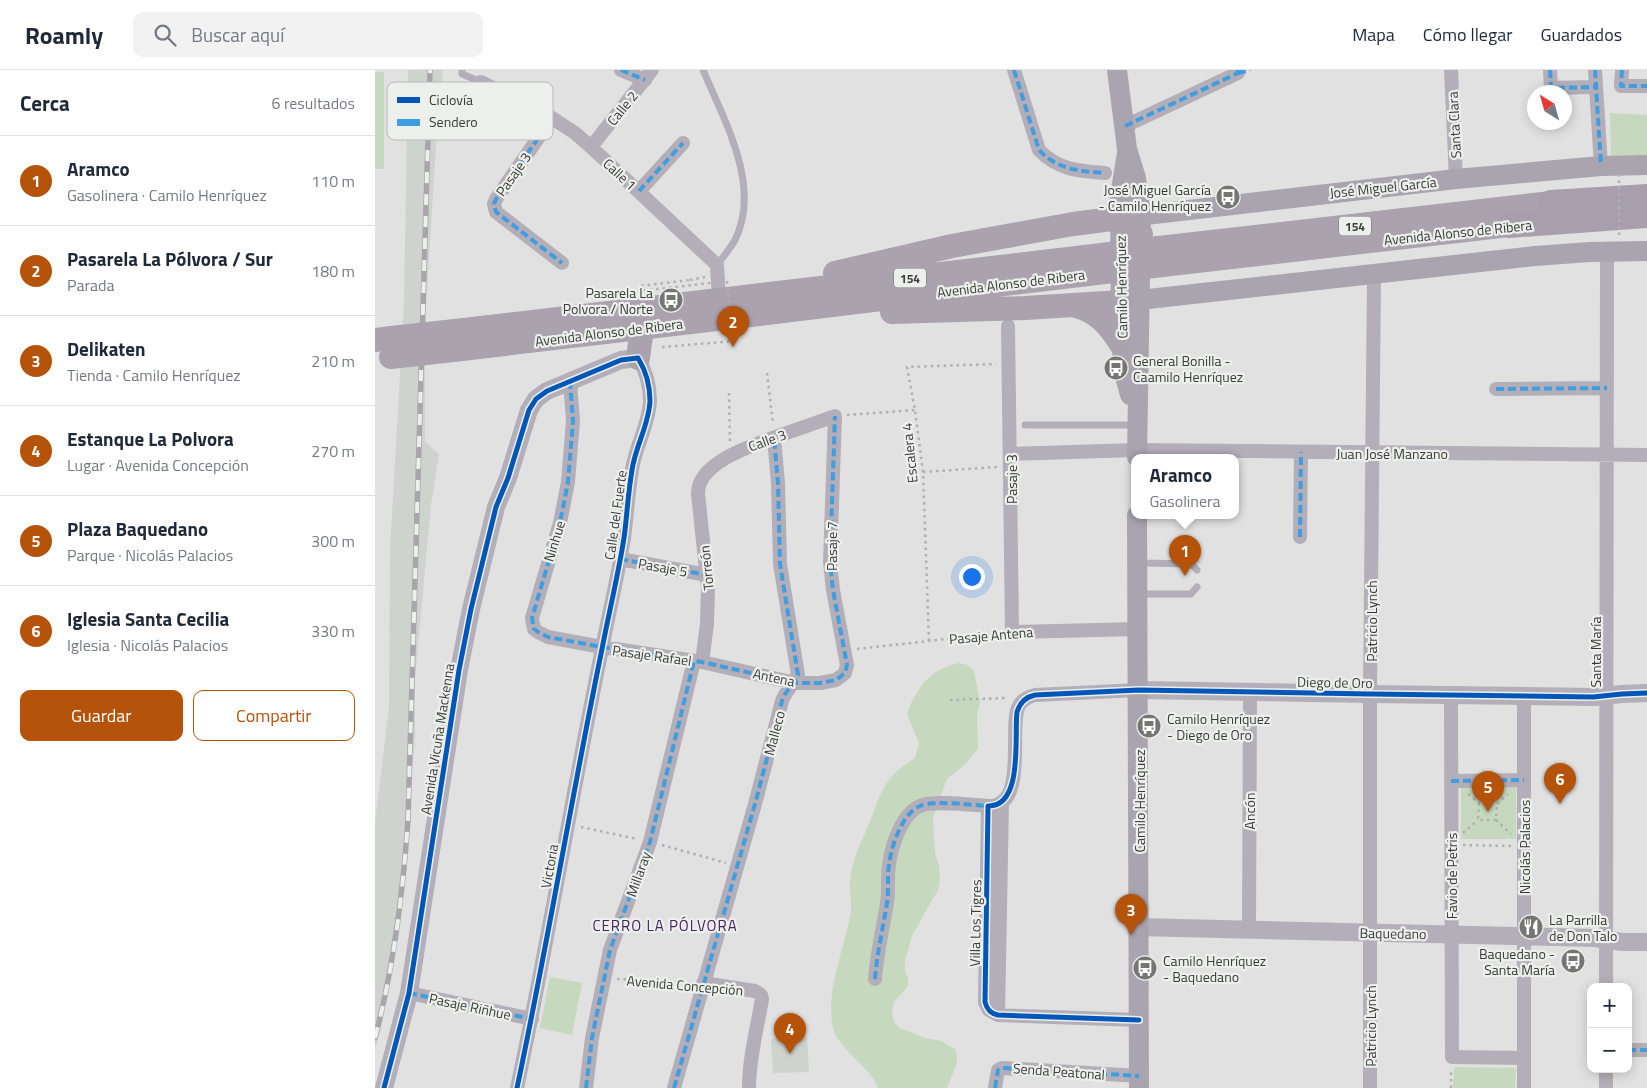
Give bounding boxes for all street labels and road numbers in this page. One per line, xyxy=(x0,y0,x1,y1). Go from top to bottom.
street label: Calle 2 xyxy=(602,86,642,130)
street label: Santa Clara xyxy=(1442,91,1466,159)
street label: Pasaje 3 xyxy=(490,148,536,200)
street label: Calle 1 xyxy=(599,153,641,195)
street label: José Miguel García xyxy=(1328,171,1438,203)
street label: Avenida Alonso de Ribera xyxy=(1383,214,1533,250)
road number: 154 xyxy=(1339,216,1371,236)
street label: Camilo Henríquez xyxy=(1110,235,1132,339)
street label: Avenida Alonso de Ribera xyxy=(936,264,1086,302)
road number: 154 xyxy=(894,268,926,288)
street label: Avenida Alonso de Ribera xyxy=(534,313,684,351)
street label: Escalera 4 xyxy=(895,422,923,484)
street label: Calle 3 xyxy=(745,423,789,457)
street label: Juan José Manzano xyxy=(1336,443,1448,464)
street label: Pasaje 3 xyxy=(1001,454,1022,504)
street label: Calle del Fuerte xyxy=(598,469,632,561)
street label: Ninhue xyxy=(538,518,570,564)
street label: Pasaje 7 xyxy=(821,521,842,571)
street label: Torreón xyxy=(693,545,719,591)
street label: Pasaje 5 xyxy=(637,552,690,582)
street label: Patricio Lynch xyxy=(1361,580,1382,662)
street label: Santa María xyxy=(1585,617,1606,687)
street label: Pasaje Antena xyxy=(948,621,1034,649)
street label: Pasaje Rafael xyxy=(611,639,693,671)
street label: Avenida Vicuña Mackenna xyxy=(415,662,459,816)
street label: Antena xyxy=(751,662,797,692)
street label: Diego de Oro xyxy=(1297,671,1373,693)
street label: Malleco xyxy=(758,708,790,758)
street label: Camilo Henríquez xyxy=(1129,749,1150,853)
street label: Ancón xyxy=(1239,793,1260,829)
street label: Nicolás Palacios xyxy=(1514,800,1535,894)
street label: Favio de Petris xyxy=(1441,833,1462,919)
street label: Victoria xyxy=(535,842,563,890)
street label: Millaray xyxy=(620,848,656,900)
street label: Villa Los Tigres xyxy=(964,879,986,967)
street label: Baquedano xyxy=(1359,922,1427,944)
street label: Avenida Concepción xyxy=(626,969,744,1001)
street label: Patricio Lynch xyxy=(1360,985,1381,1067)
street label: Pasaje Riñhue xyxy=(427,987,513,1025)
street label: Senda Peatonal xyxy=(1012,1057,1106,1085)

